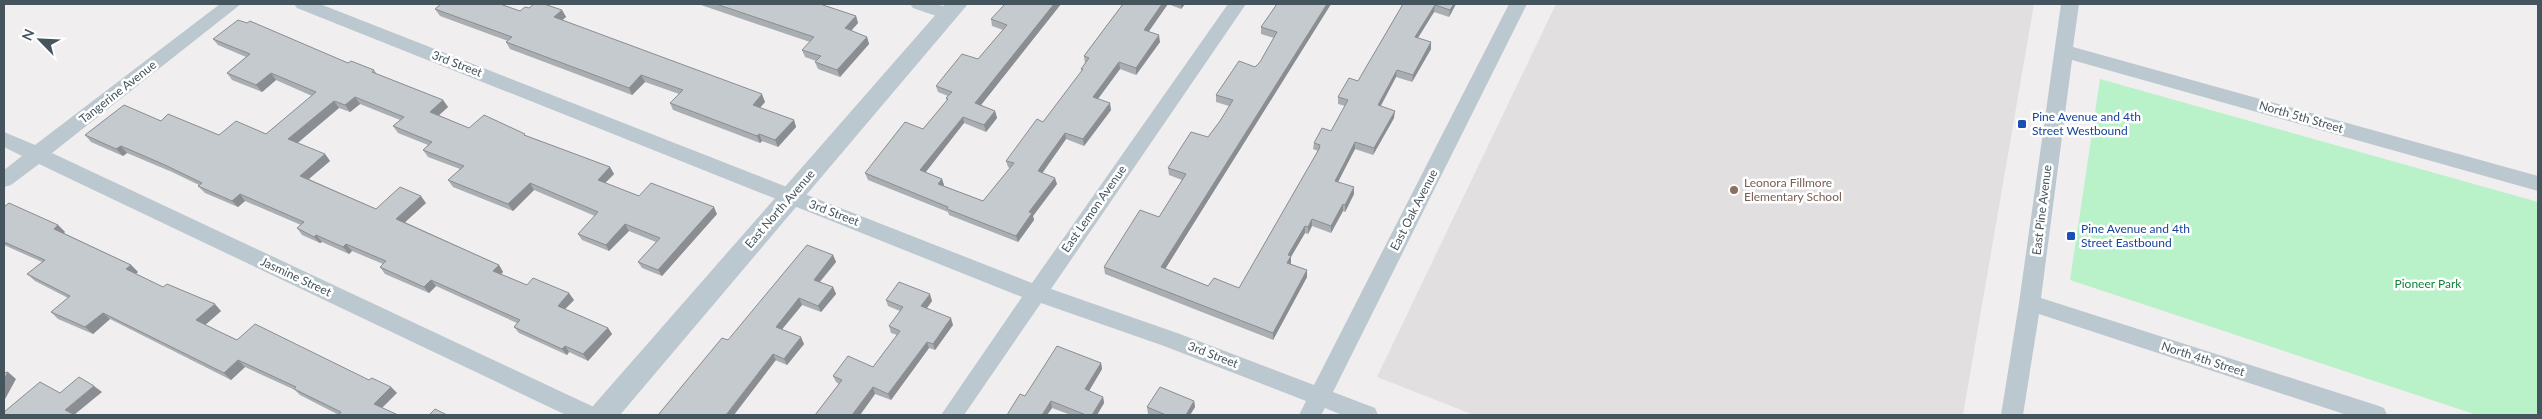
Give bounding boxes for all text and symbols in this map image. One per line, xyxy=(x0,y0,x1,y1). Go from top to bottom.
north arrow xyxy=(15,15,65,65)
text: N xyxy=(18,26,38,43)
street label: 3rd Street xyxy=(430,47,485,80)
street label: Tangerine Avenue xyxy=(76,57,159,126)
street label: North 5th Street xyxy=(2257,97,2346,136)
place label: Pine Avenue and 4th Street Westbound xyxy=(2032,109,2141,138)
marker: Pine Avenue and 4th Street Westbound xyxy=(2016,118,2028,130)
street label: East Lemon Avenue xyxy=(1058,162,1129,255)
street label: East Pine Avenue xyxy=(2029,164,2054,256)
street label: East North Avenue xyxy=(742,166,818,251)
street label: East Oak Avenue xyxy=(1387,167,1441,253)
place label: Leonora Fillmore Elementary School xyxy=(1744,175,1842,204)
marker: Leonora Fillmore Elementary School xyxy=(1728,184,1740,196)
street label: 3rd Street xyxy=(807,196,862,229)
place label: Pine Avenue and 4th Street Eastbound xyxy=(2081,221,2190,250)
marker: Pine Avenue and 4th Street Eastbound xyxy=(2065,230,2077,242)
street label: Jasmine Street xyxy=(258,254,335,300)
park label: Pioneer Park xyxy=(2395,276,2462,291)
street label: 3rd Street xyxy=(1186,338,1241,371)
street label: North 4th Street xyxy=(2160,338,2247,379)

